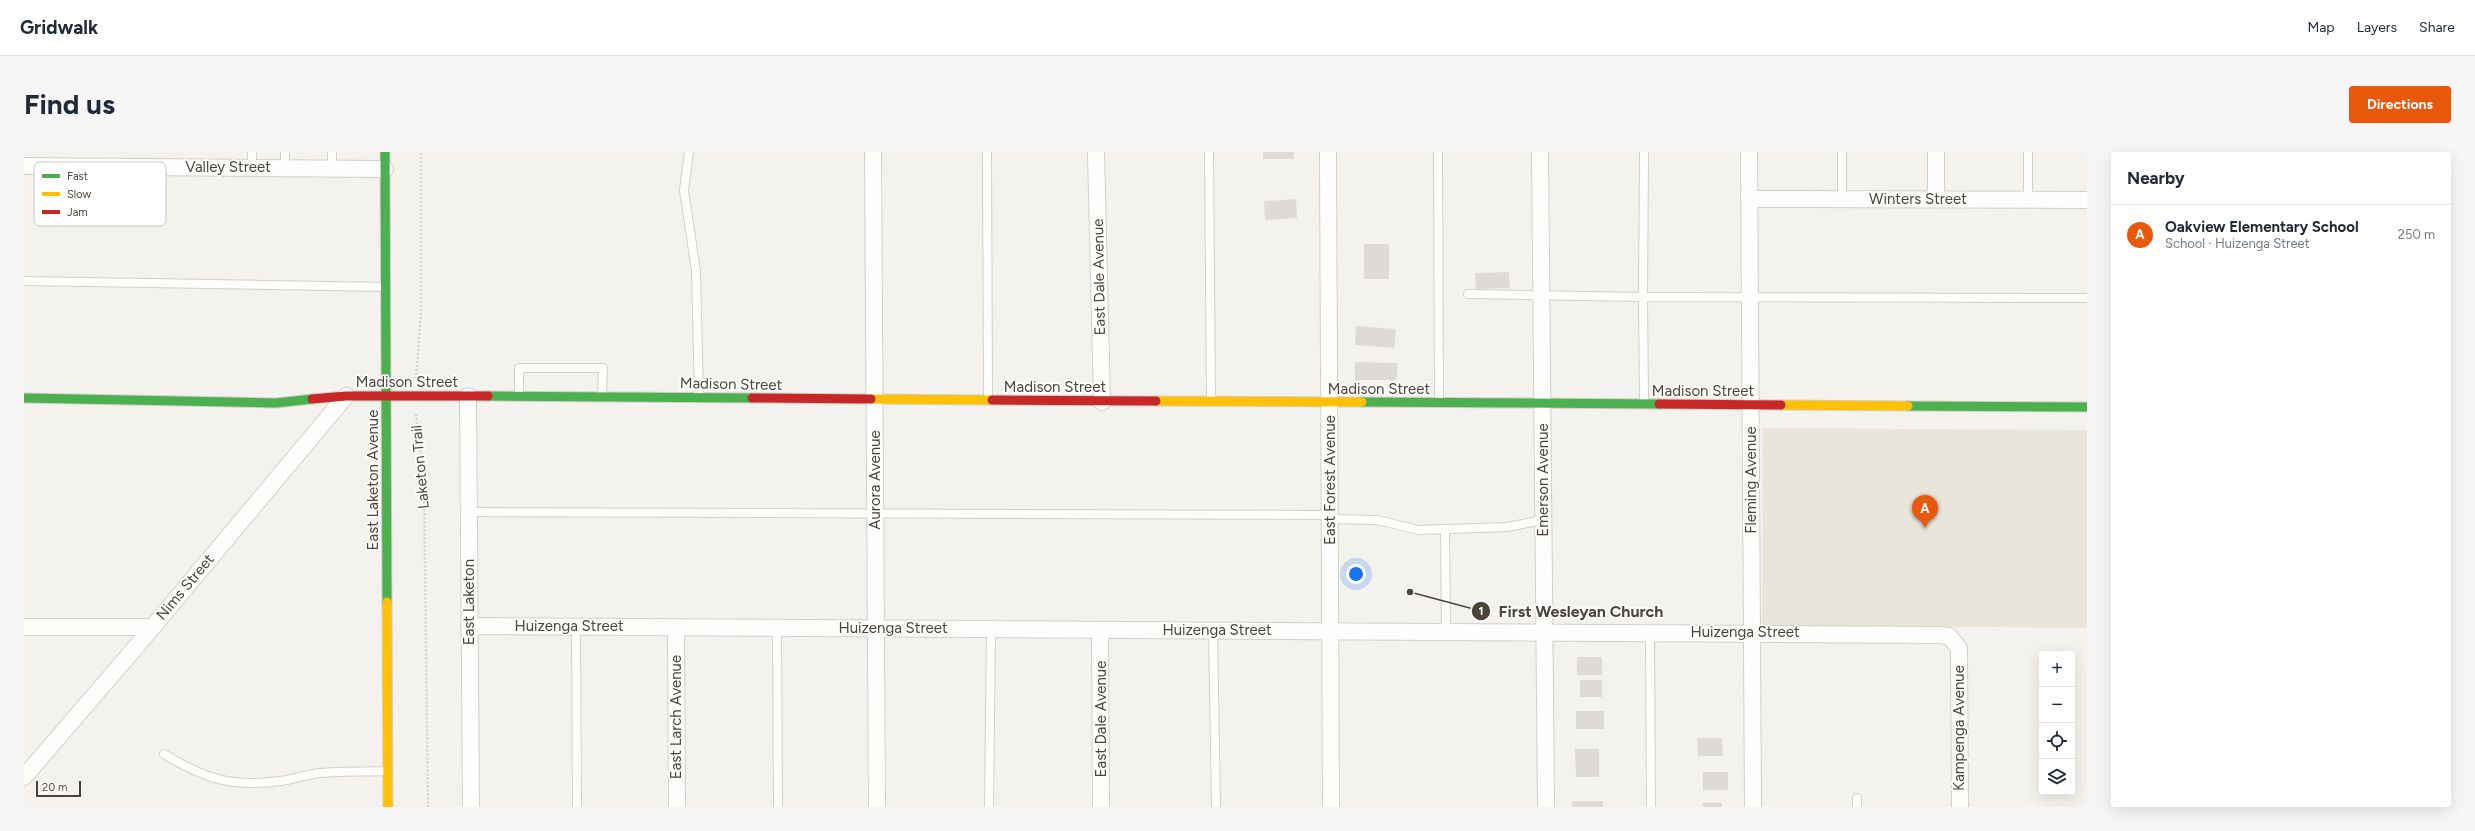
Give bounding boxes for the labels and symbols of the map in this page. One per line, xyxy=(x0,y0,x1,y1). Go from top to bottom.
street label: Valley Street xyxy=(185,158,271,176)
legend xyxy=(34,162,166,226)
text: Fast xyxy=(67,170,88,183)
text: Slow xyxy=(67,188,91,201)
street label: Winters Street xyxy=(1869,190,1967,208)
text: Jam xyxy=(67,206,88,219)
street label: East Dale Avenue xyxy=(1089,218,1109,336)
street label: Madison Street xyxy=(356,373,459,391)
street label: Madison Street xyxy=(680,374,783,394)
street label: Madison Street xyxy=(1004,378,1107,396)
street label: Madison Street xyxy=(1328,380,1431,398)
street label: Madison Street xyxy=(1652,382,1755,400)
street label: East Laketon Avenue xyxy=(364,410,382,550)
street label: East Forest Avenue xyxy=(1321,415,1339,545)
street label: Emerson Avenue xyxy=(1534,423,1552,537)
street label: Laketon Trail xyxy=(407,424,433,510)
street label: Fleming Avenue xyxy=(1742,426,1760,534)
street label: Aurora Avenue xyxy=(866,430,884,530)
pin: A xyxy=(1912,495,1938,528)
street label: Nims Street xyxy=(152,550,218,624)
street label: East Laketon xyxy=(460,559,478,645)
your location xyxy=(1346,564,1366,584)
callout: First Wesleyan Church xyxy=(1471,597,1671,625)
text: First Wesleyan Church xyxy=(1499,602,1663,621)
text: 1 xyxy=(1478,604,1484,618)
street label: Huizenga Street xyxy=(514,617,624,635)
street label: Huizenga Street xyxy=(838,619,948,637)
street label: Huizenga Street xyxy=(1162,621,1272,639)
street label: Huizenga Street xyxy=(1690,623,1800,641)
street label: East Larch Avenue xyxy=(667,655,685,779)
street label: East Dale Avenue xyxy=(1092,661,1110,777)
street label: Kampenga Avenue xyxy=(1950,665,1968,791)
scale bar xyxy=(36,779,81,798)

